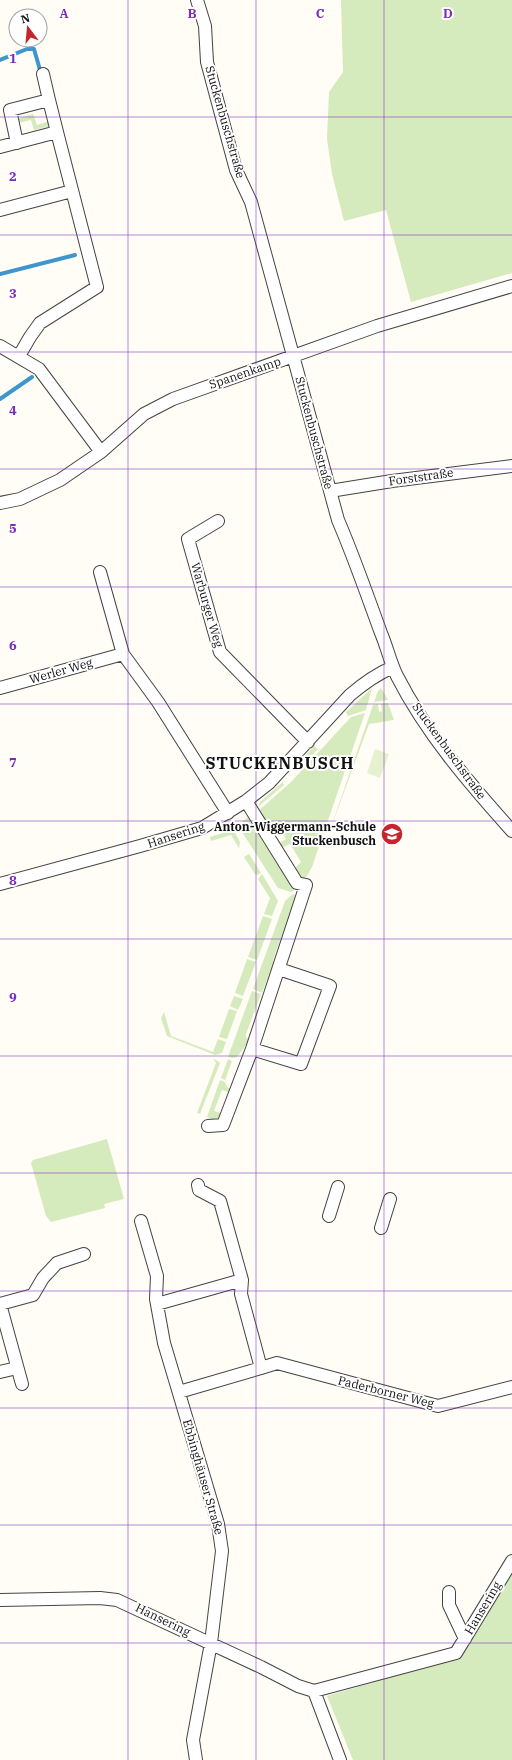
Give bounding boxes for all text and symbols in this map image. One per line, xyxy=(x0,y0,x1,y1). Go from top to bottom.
text: A xyxy=(59,5,69,22)
text: B xyxy=(187,5,197,22)
text: C xyxy=(316,5,325,22)
text: D xyxy=(443,5,453,22)
north arrow xyxy=(8,8,48,48)
text: N xyxy=(19,10,32,26)
text: 1 xyxy=(9,50,17,67)
street label: Stuckenbuschstraße xyxy=(202,64,249,180)
text: 2 xyxy=(9,168,17,185)
text: 3 xyxy=(9,285,17,302)
street label: Spanenkamp xyxy=(207,353,283,392)
street label: Stuckenbuschstraße xyxy=(292,375,337,491)
text: 4 xyxy=(9,402,17,419)
street label: Forststraße xyxy=(388,465,454,488)
text: 5 xyxy=(9,520,17,537)
street label: Warburger Weg xyxy=(188,561,227,650)
text: 6 xyxy=(9,637,17,654)
street label: Werler Weg xyxy=(28,654,95,687)
street label: Stuckenbuschstraße xyxy=(409,699,490,802)
district label: STUCKENBUSCH xyxy=(206,753,354,773)
text: 7 xyxy=(9,754,17,771)
street label: Hansering xyxy=(145,818,207,851)
place label: Anton-Wiggermann-Schule Stuckenbusch xyxy=(214,819,376,848)
school or university icon: Anton-Wiggermann-Schule Stuckenbusch xyxy=(379,821,405,847)
text: 8 xyxy=(9,872,17,889)
text: 9 xyxy=(9,989,17,1006)
street label: Paderborner Weg xyxy=(336,1372,436,1411)
street label: Ebbinghäuser Straße xyxy=(180,1418,227,1536)
street label: Hansering xyxy=(461,1578,504,1637)
street label: Hansering xyxy=(133,1600,194,1639)

